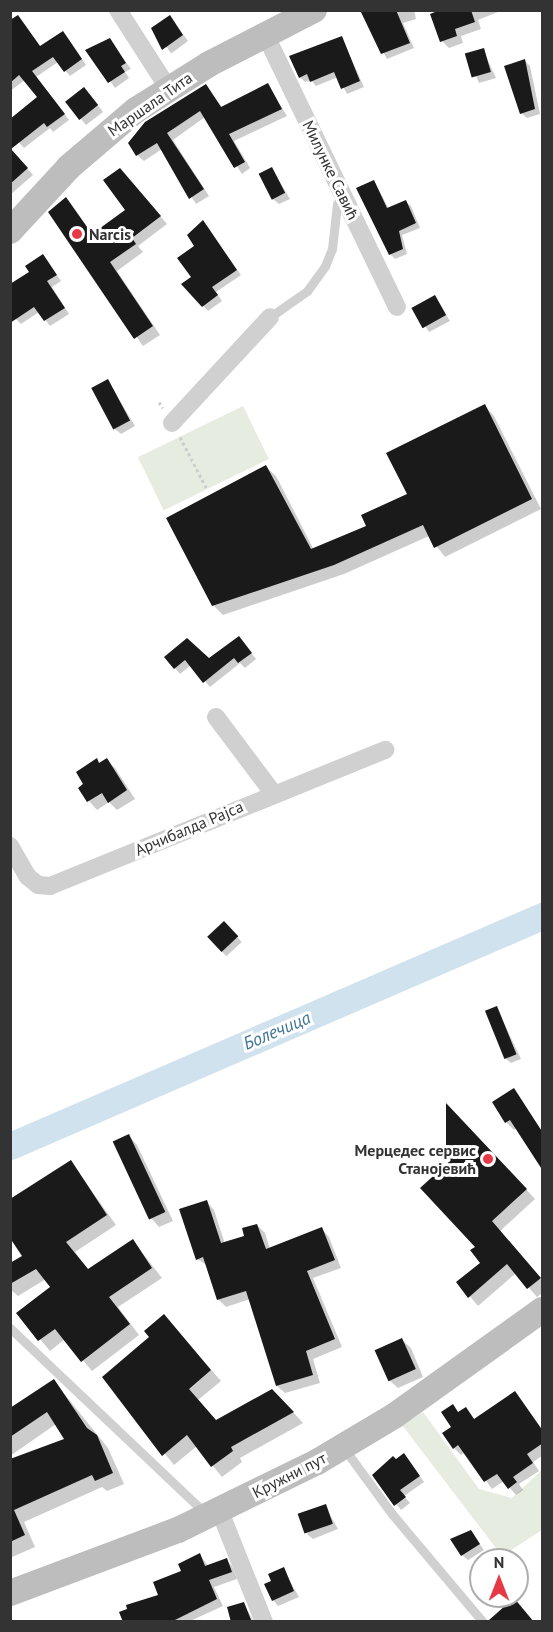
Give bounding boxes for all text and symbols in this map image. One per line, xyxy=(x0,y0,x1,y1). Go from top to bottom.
street label: Маршала Тита xyxy=(104,68,196,140)
street label: Милунке Савић xyxy=(299,117,363,223)
place label: Narcis xyxy=(89,224,131,244)
marker: Narcis xyxy=(70,227,84,241)
street label: Арчибалда Рајса xyxy=(132,797,246,859)
water label: Болечица xyxy=(240,1007,314,1055)
place label: Мерцедес сервис Станојевић xyxy=(354,1140,476,1178)
marker: Мерцедес сервис Станојевић xyxy=(481,1152,495,1166)
street label: Кружни пут xyxy=(249,1448,329,1502)
north arrow xyxy=(469,1548,529,1608)
text: N xyxy=(494,1552,504,1572)

